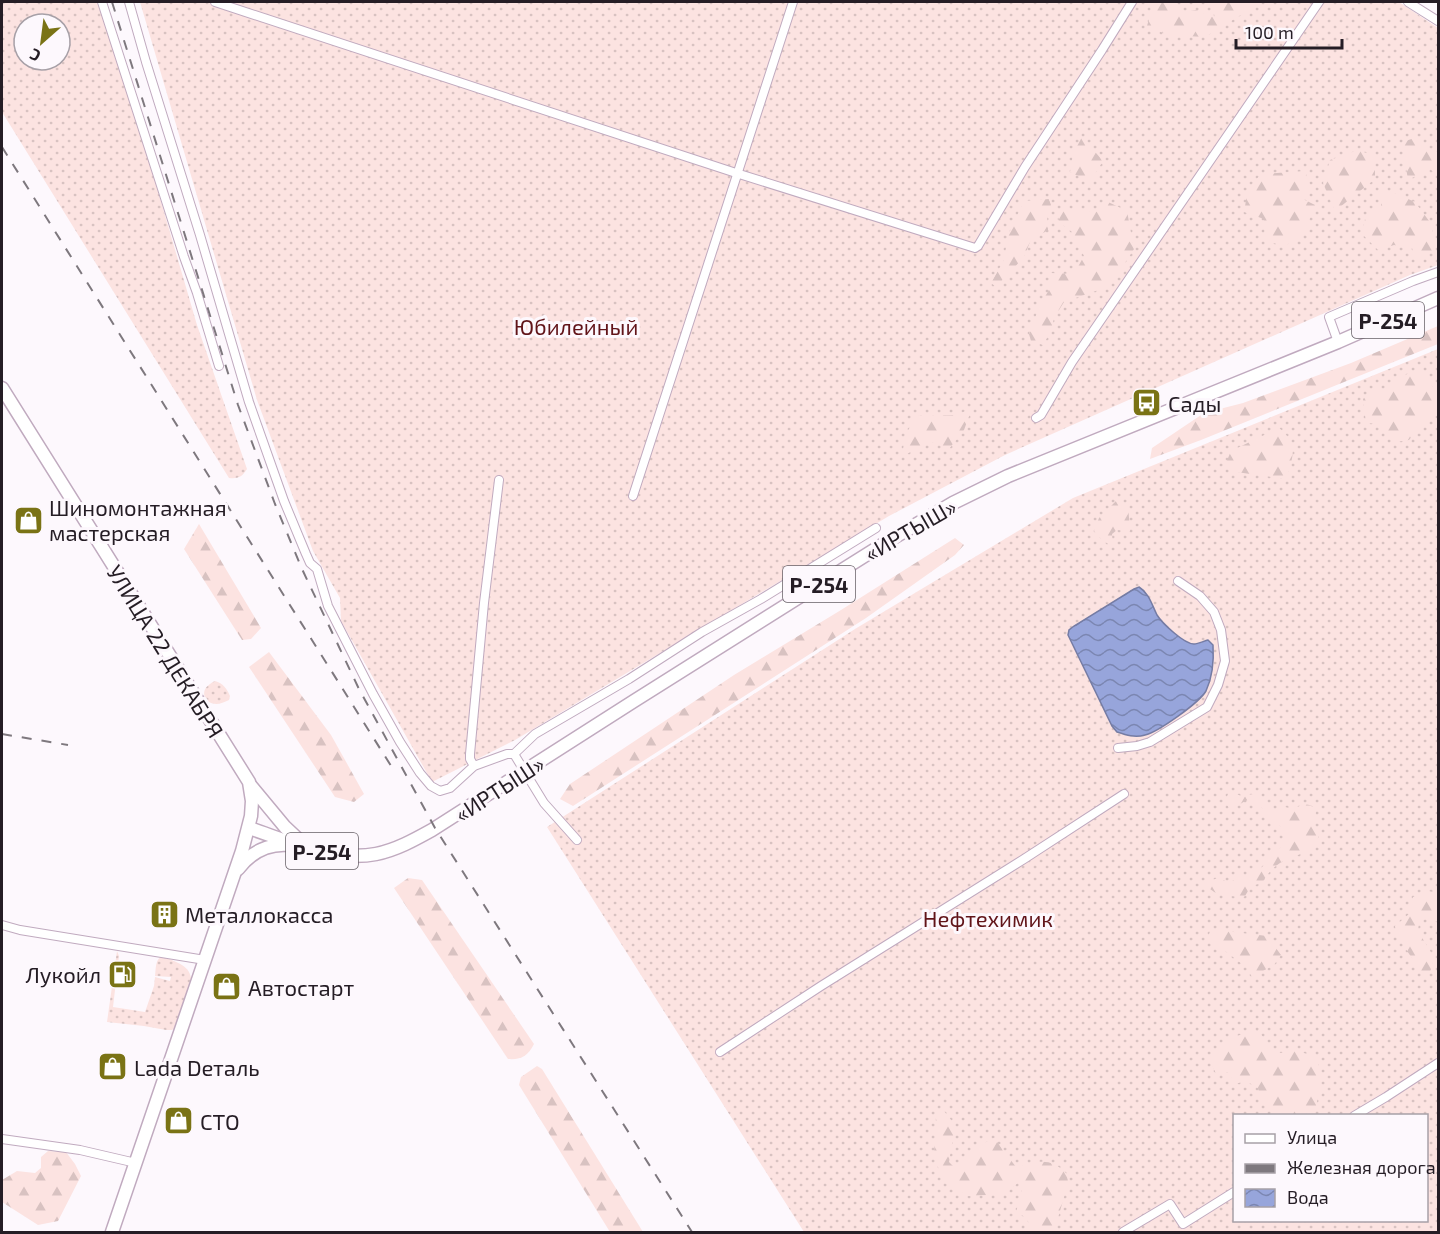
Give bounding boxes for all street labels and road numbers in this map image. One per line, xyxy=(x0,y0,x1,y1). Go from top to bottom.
road number: Р-254 xyxy=(1352,302,1424,338)
street label: «ИРТЫШ» xyxy=(860,492,960,566)
street label: УЛИЦА 22 ДЕКАБРЯ xyxy=(102,560,230,742)
road number: Р-254 xyxy=(783,566,855,602)
street label: «ИРТЫШ» xyxy=(449,749,549,827)
road number: Р-254 xyxy=(286,833,358,869)

